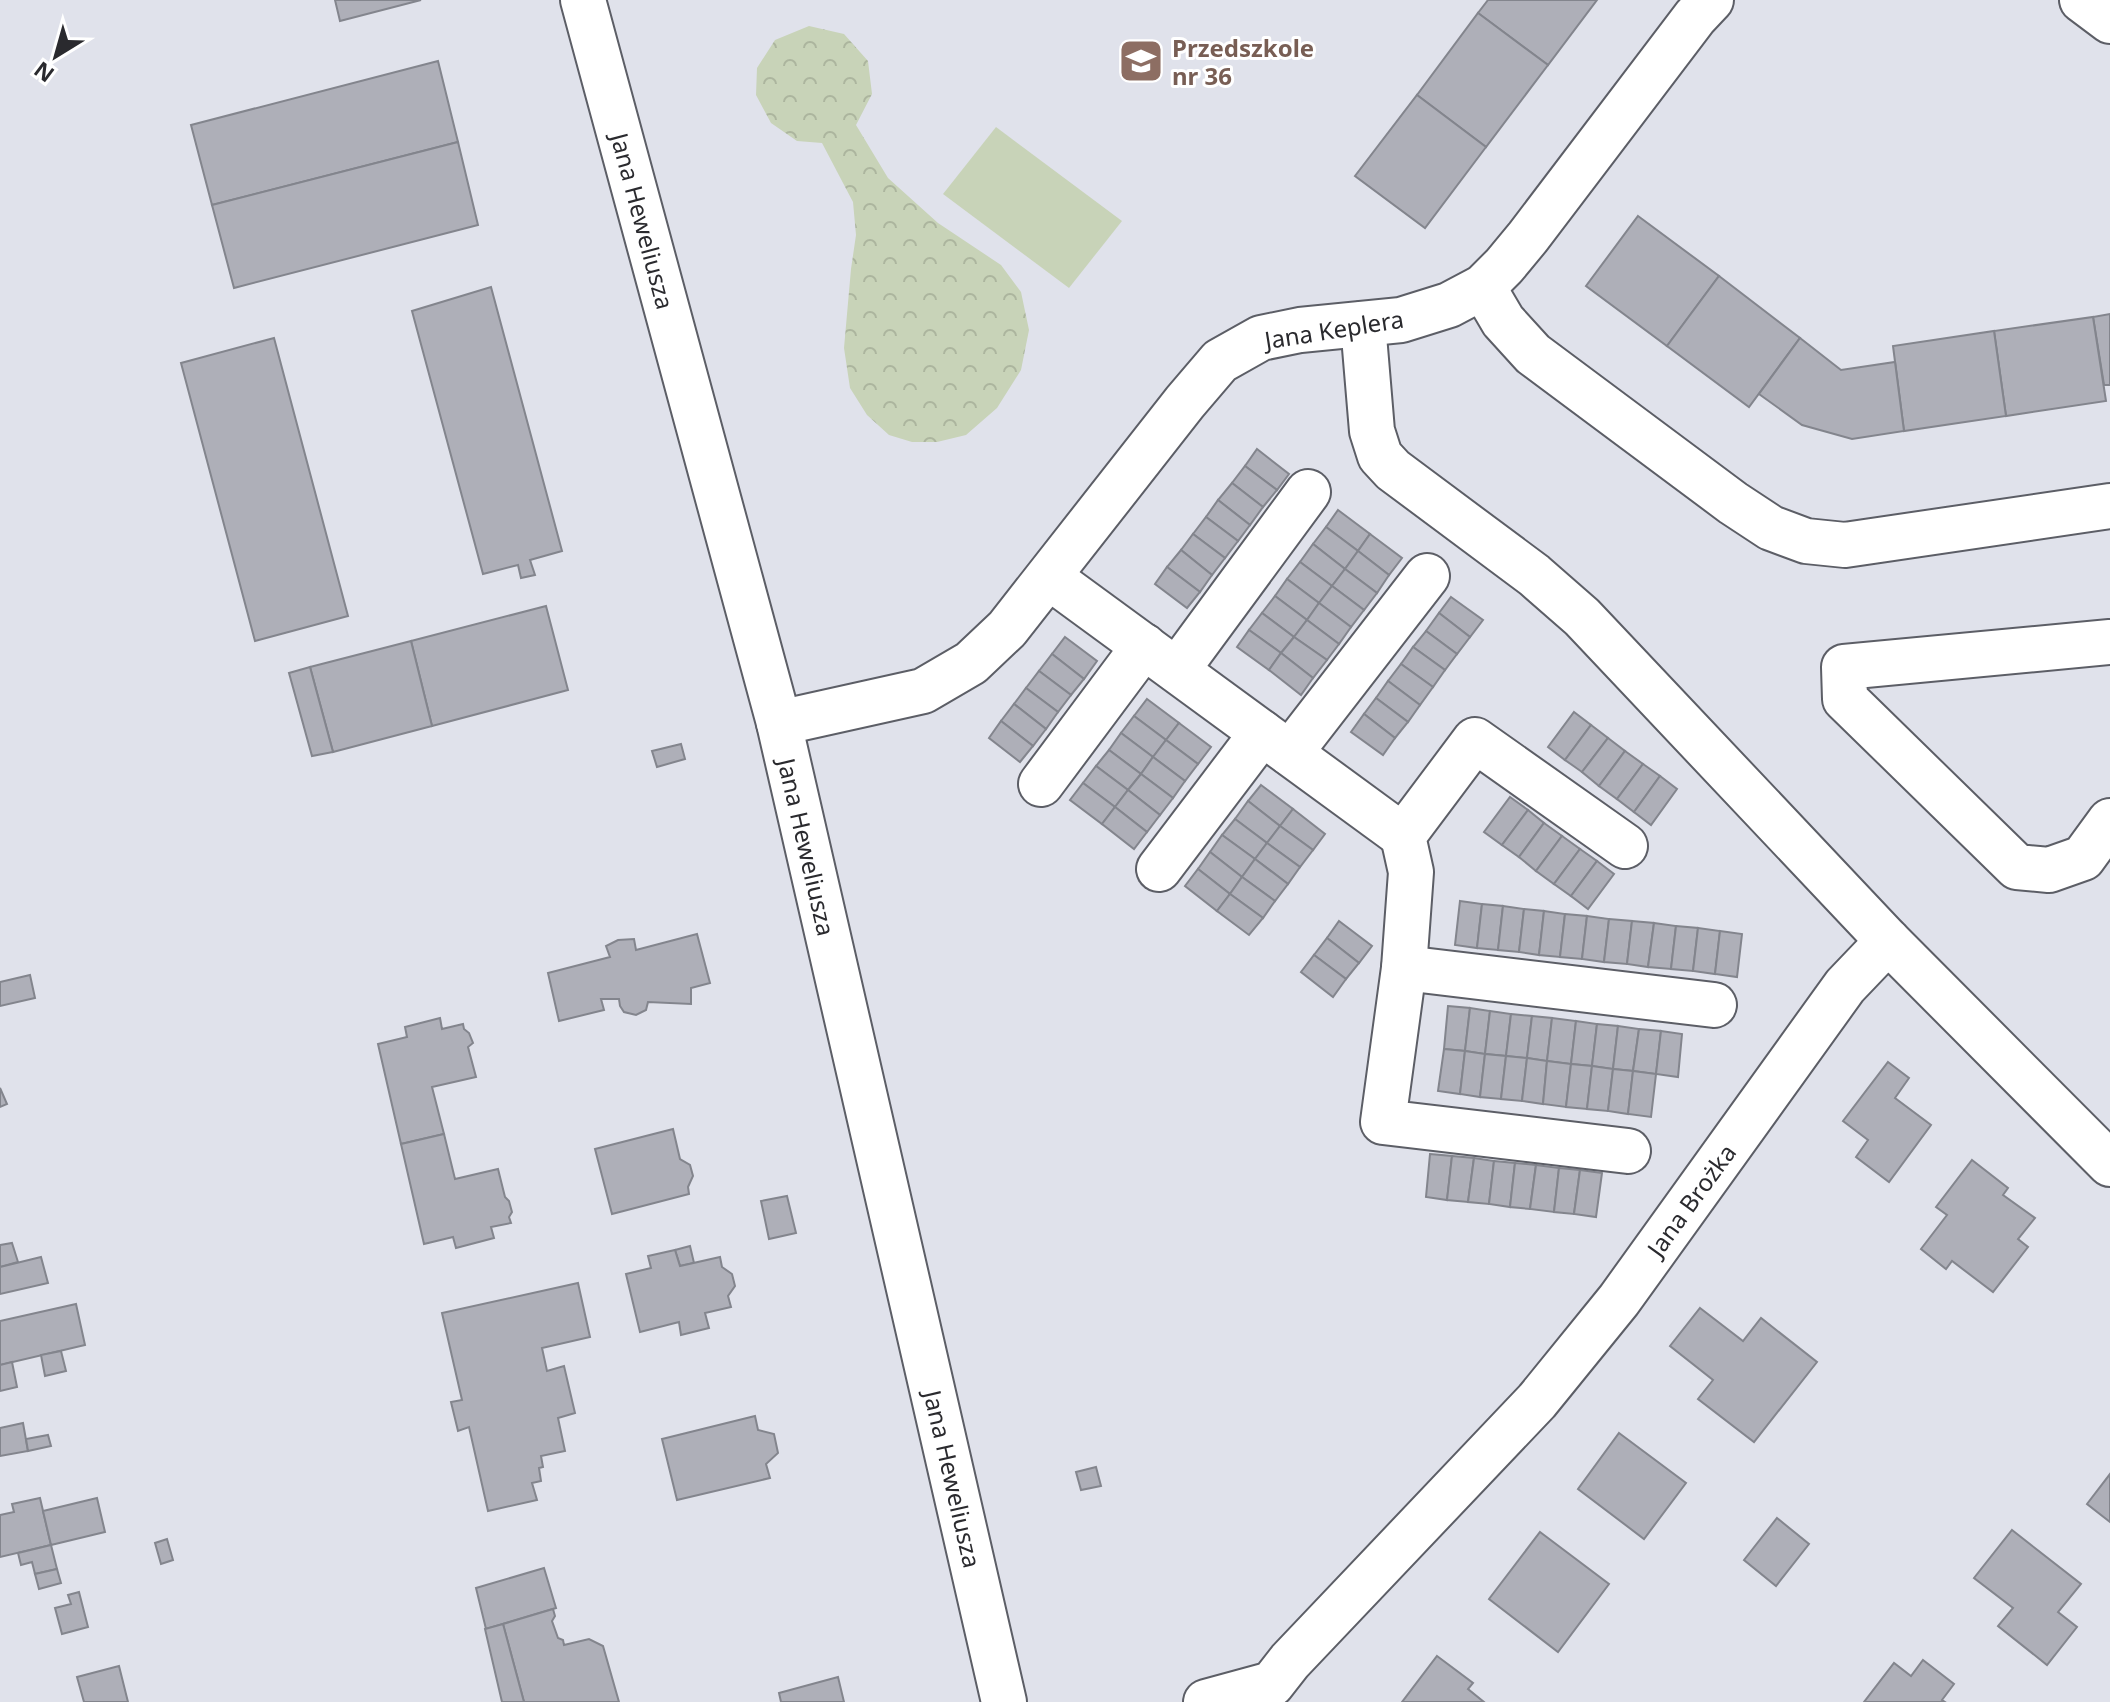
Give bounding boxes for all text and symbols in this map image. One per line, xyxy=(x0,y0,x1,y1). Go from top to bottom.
north arrow xyxy=(16,16,96,96)
place label: Przedszkole nr 36 xyxy=(1172,31,1314,92)
school or university icon: Przedszkole nr 36 xyxy=(1117,37,1165,85)
text: N xyxy=(27,55,60,90)
street label: Jana Heweliusza xyxy=(603,127,682,313)
street label: Jana Keplera xyxy=(1260,302,1406,357)
street label: Jana Heweliusza xyxy=(770,753,843,939)
street label: Jana Brożka xyxy=(1638,1137,1743,1264)
street label: Jana Heweliusza xyxy=(916,1385,989,1571)

